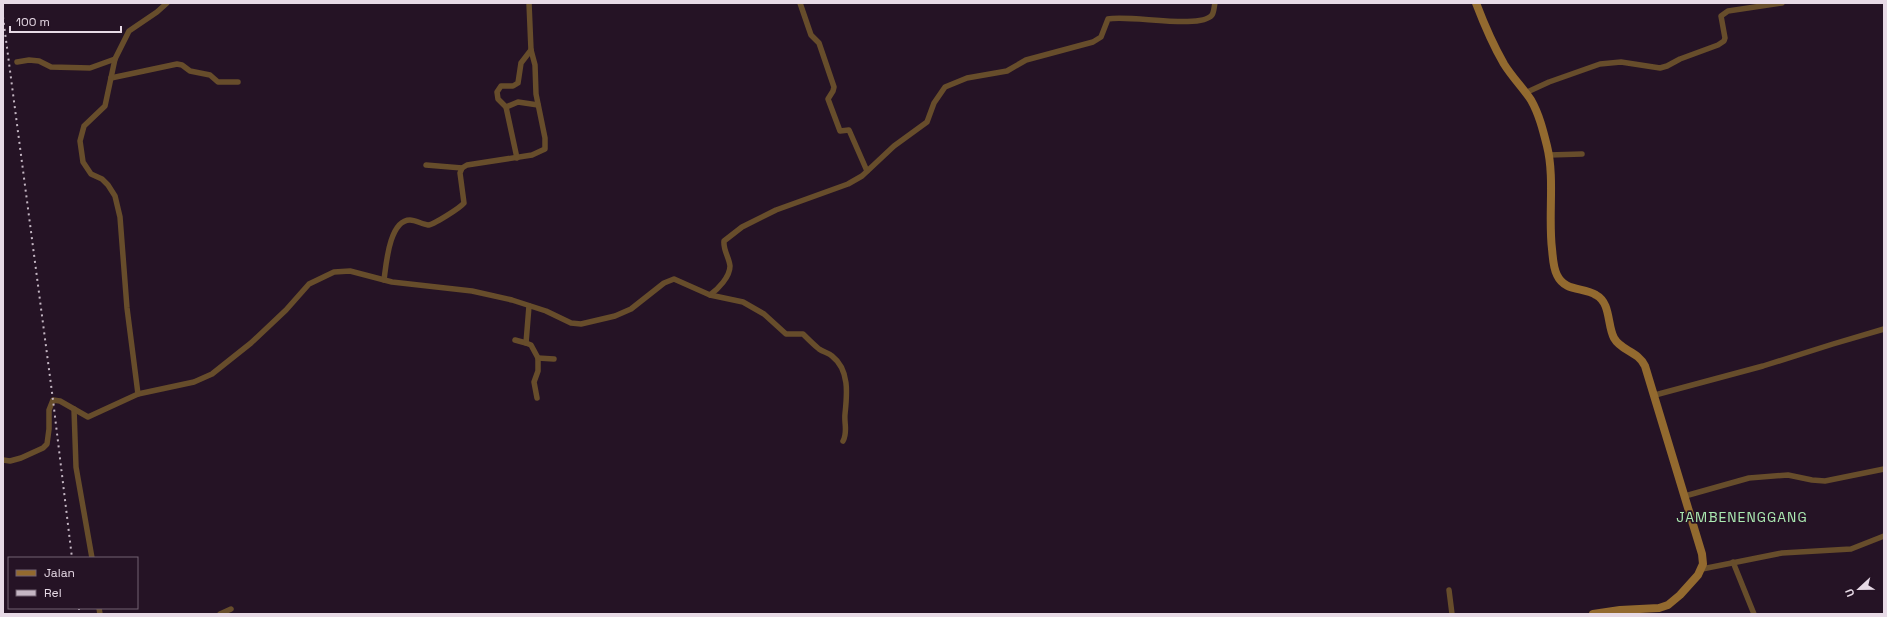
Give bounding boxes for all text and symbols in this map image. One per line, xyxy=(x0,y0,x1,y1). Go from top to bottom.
scale bar xyxy=(10,8,121,34)
text: 100 m xyxy=(16,14,50,30)
district label: JAMBENENGGANG xyxy=(1676,508,1808,526)
legend xyxy=(8,557,138,609)
text: Jalan xyxy=(44,565,75,581)
north arrow xyxy=(1839,569,1879,609)
text: Rel xyxy=(44,585,62,601)
text: U xyxy=(1842,587,1858,599)

